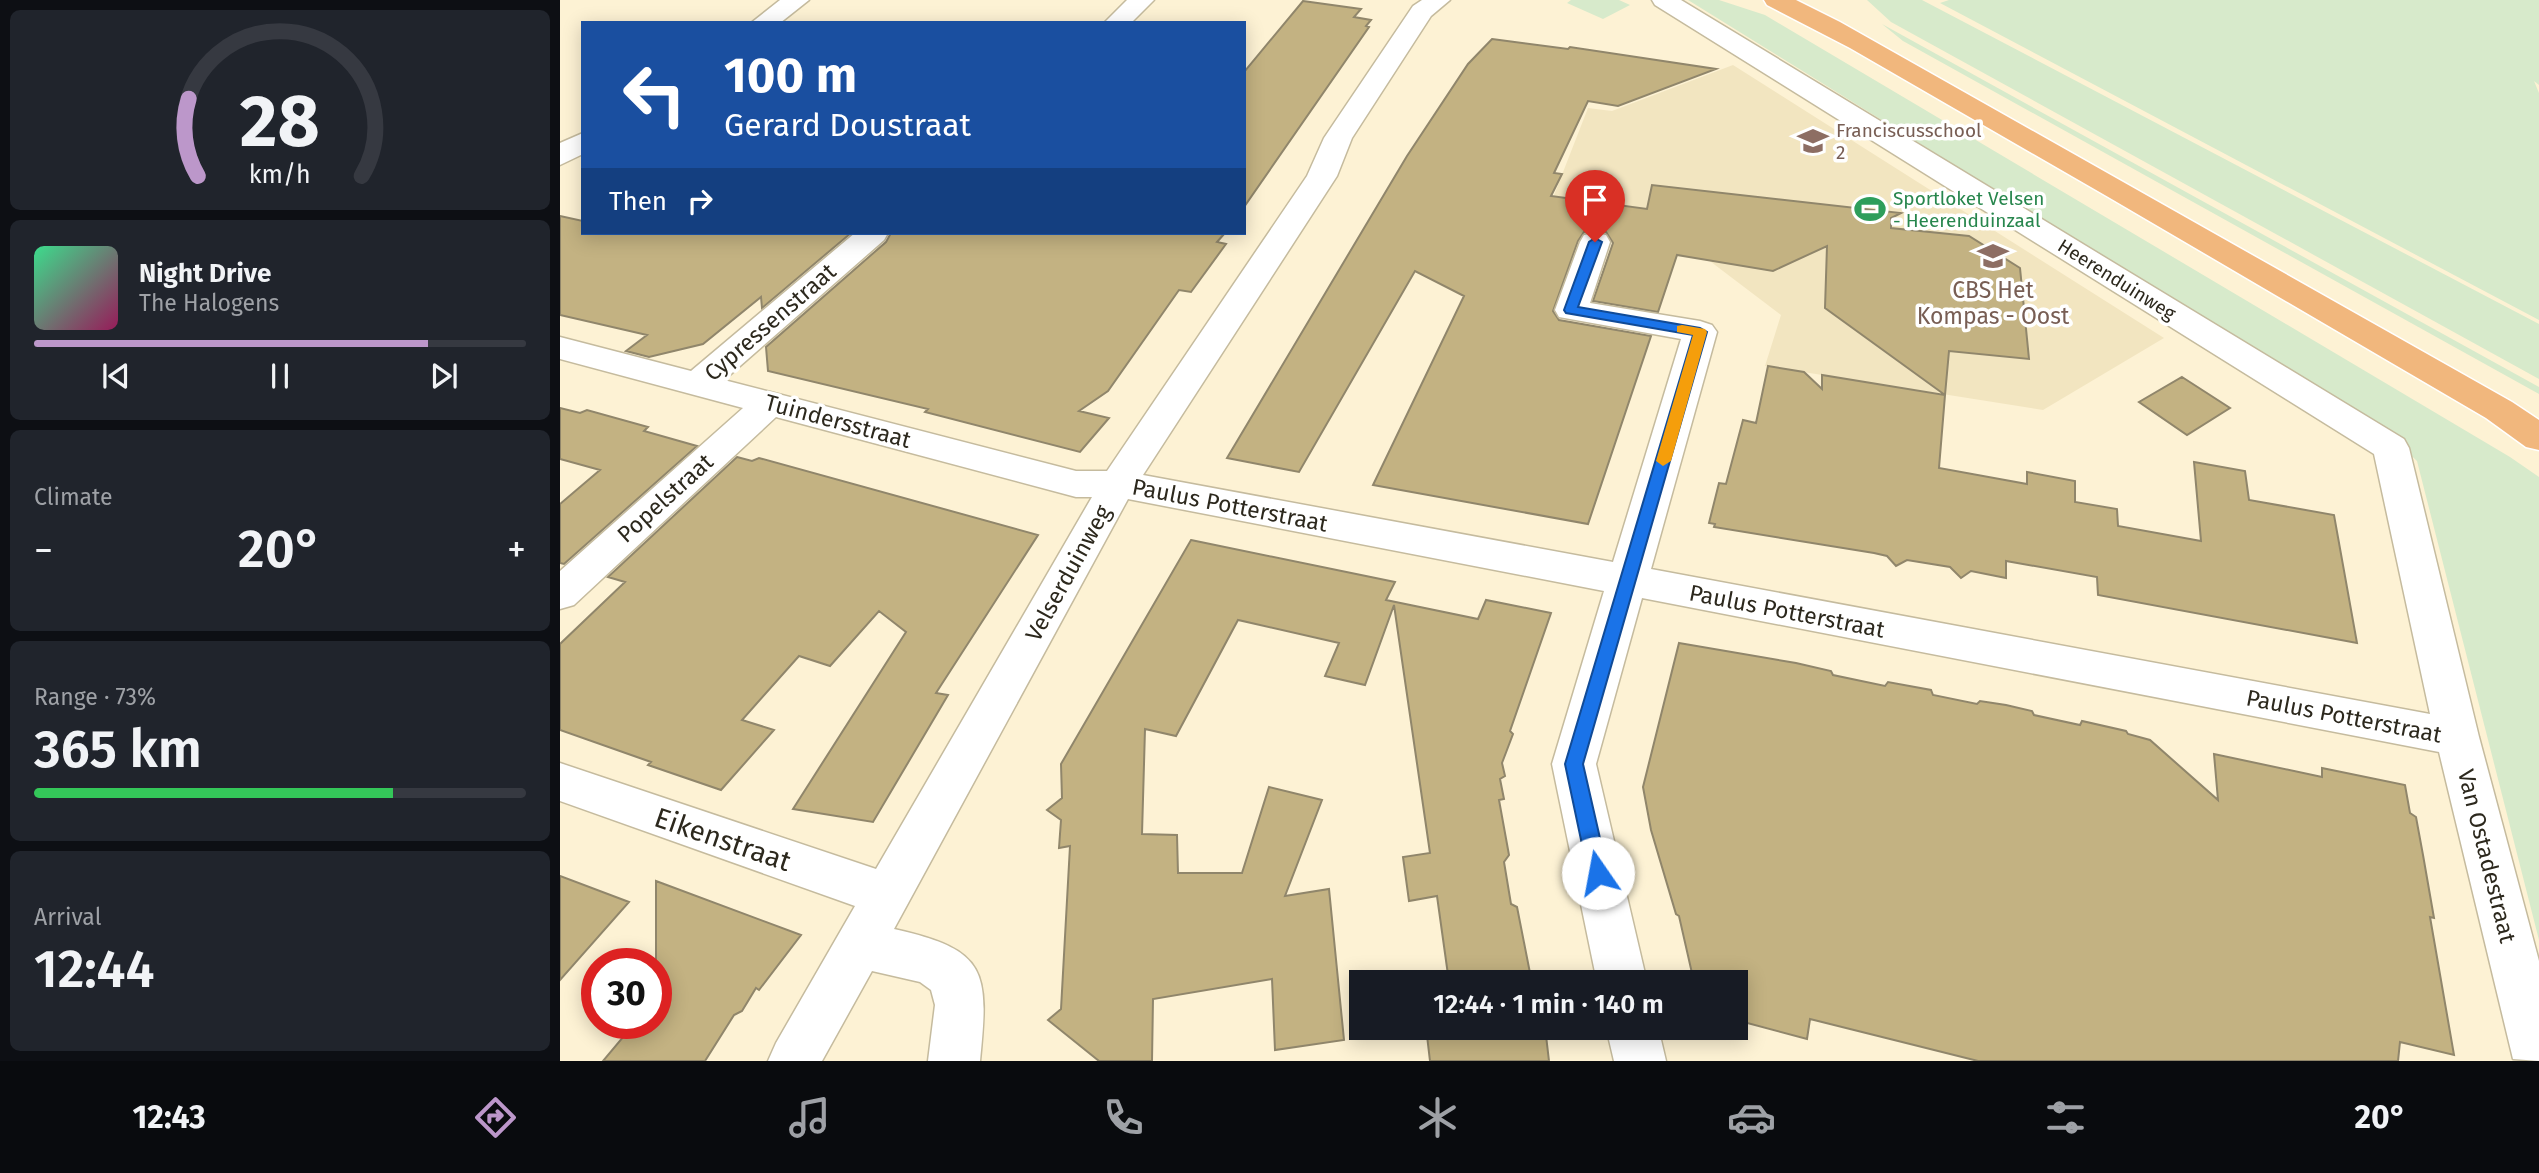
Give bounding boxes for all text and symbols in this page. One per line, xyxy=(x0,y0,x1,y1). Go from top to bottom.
text: 100 m xyxy=(724,46,857,105)
icon: left xyxy=(609,49,700,140)
text: 28 xyxy=(240,78,320,165)
text: Gerard Doustraat xyxy=(724,106,971,144)
place label: Franciscusschool 2 xyxy=(1836,119,1982,164)
school or university icon: Franciscusschool 2 xyxy=(1796,124,1830,158)
text: km/h xyxy=(249,160,311,190)
pin xyxy=(1565,170,1625,242)
icon: arrive xyxy=(1576,181,1614,219)
icon: right xyxy=(681,182,719,220)
text: Then xyxy=(609,186,667,217)
place label: Sportloket Velsen - Heerenduinzaal xyxy=(1893,187,2045,232)
sports icon: Sportloket Velsen - Heerenduinzaal xyxy=(1853,192,1887,226)
street label: Heerenduinweg xyxy=(2054,234,2180,325)
school or university icon: CBS Het Kompas - Oost xyxy=(1976,239,2010,273)
street label: Cypressenstraat xyxy=(699,257,842,387)
text: Night Drive xyxy=(139,258,271,289)
place label: CBS Het Kompas - Oost xyxy=(1917,276,2070,330)
text: The Halogens xyxy=(139,289,279,317)
icon: previous xyxy=(97,357,135,395)
icon: pause xyxy=(261,357,299,395)
icon: next xyxy=(425,357,463,395)
street label: Tuindersstraat xyxy=(762,388,915,454)
street label: Popelstraat xyxy=(611,447,719,548)
street label: Paulus Potterstraat xyxy=(1130,472,1331,538)
text: Climate xyxy=(34,483,113,511)
street label: Velserduinweg xyxy=(1019,500,1117,646)
text: 20° xyxy=(238,518,322,581)
text: − xyxy=(34,527,53,573)
text: + xyxy=(507,527,526,573)
street label: Paulus Potterstraat xyxy=(1687,578,1888,644)
text: Range · 73% xyxy=(34,683,156,711)
street label: Paulus Potterstraat xyxy=(2244,683,2445,749)
text: 365 km xyxy=(34,718,202,781)
street label: Van Ostadestraat xyxy=(2452,766,2522,946)
street label: Eikenstraat xyxy=(650,801,796,878)
position arrow xyxy=(1561,836,1635,910)
text: Arrival xyxy=(34,903,101,931)
text: 12:44 xyxy=(34,938,154,1001)
speed limit sign: 30 xyxy=(581,948,672,1039)
text: 12:44 · 1 min · 140 m xyxy=(1433,989,1664,1020)
icon: directions xyxy=(471,1093,520,1142)
icon: music xyxy=(785,1093,834,1142)
icon: phone xyxy=(1099,1093,1148,1142)
icon: climate xyxy=(1413,1093,1462,1142)
icon: car xyxy=(1727,1093,1776,1142)
icon: filters xyxy=(2041,1093,2090,1142)
text: 12:43 xyxy=(132,1098,206,1136)
text: 20° xyxy=(2355,1098,2406,1136)

